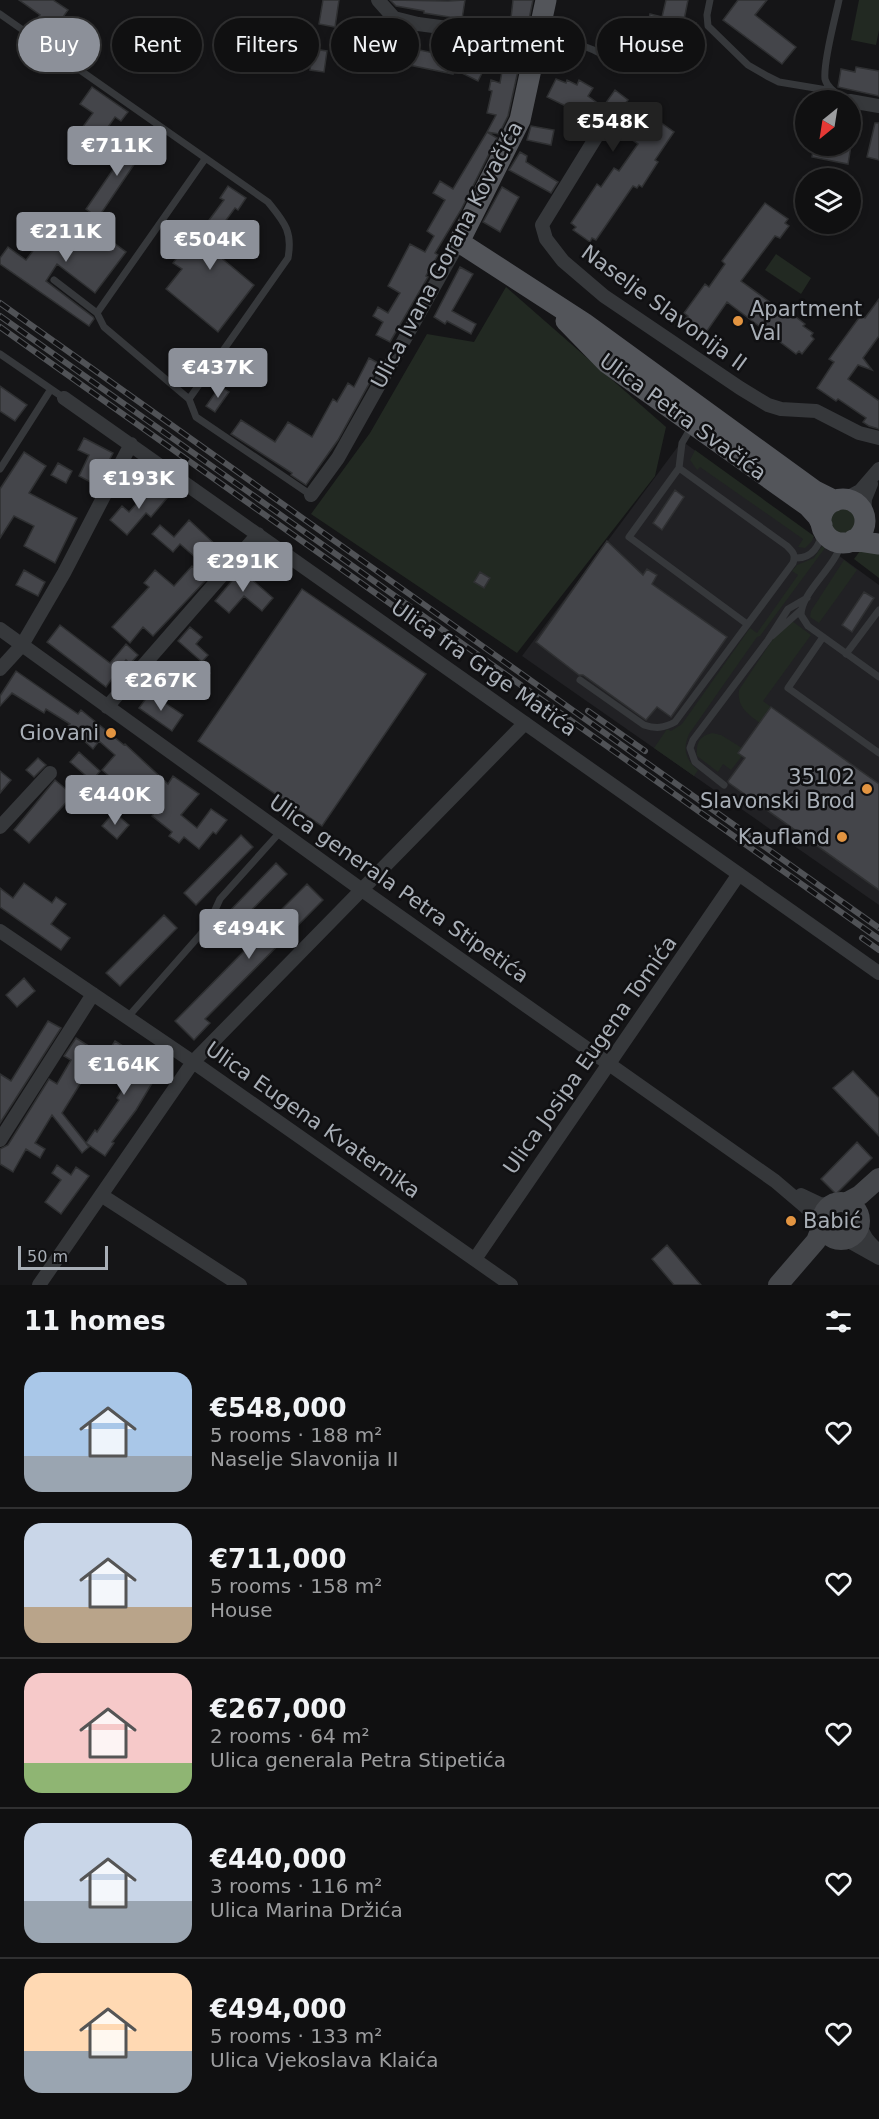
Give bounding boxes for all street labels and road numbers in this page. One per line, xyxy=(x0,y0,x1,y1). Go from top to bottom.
street label: Ulica Ivana Gorana Kovačića xyxy=(366,118,528,392)
street label: Naselje Slavonija II xyxy=(577,240,751,376)
street label: Ulica Petra Svačića xyxy=(595,349,771,485)
street label: Ulica fra Grge Matića xyxy=(387,595,581,741)
street label: Ulica generala Petra Stipetića xyxy=(265,790,533,988)
street label: Ulica Josipa Eugena Tomića xyxy=(498,931,682,1179)
street label: Ulica Eugena Kvaternika xyxy=(201,1037,425,1203)

